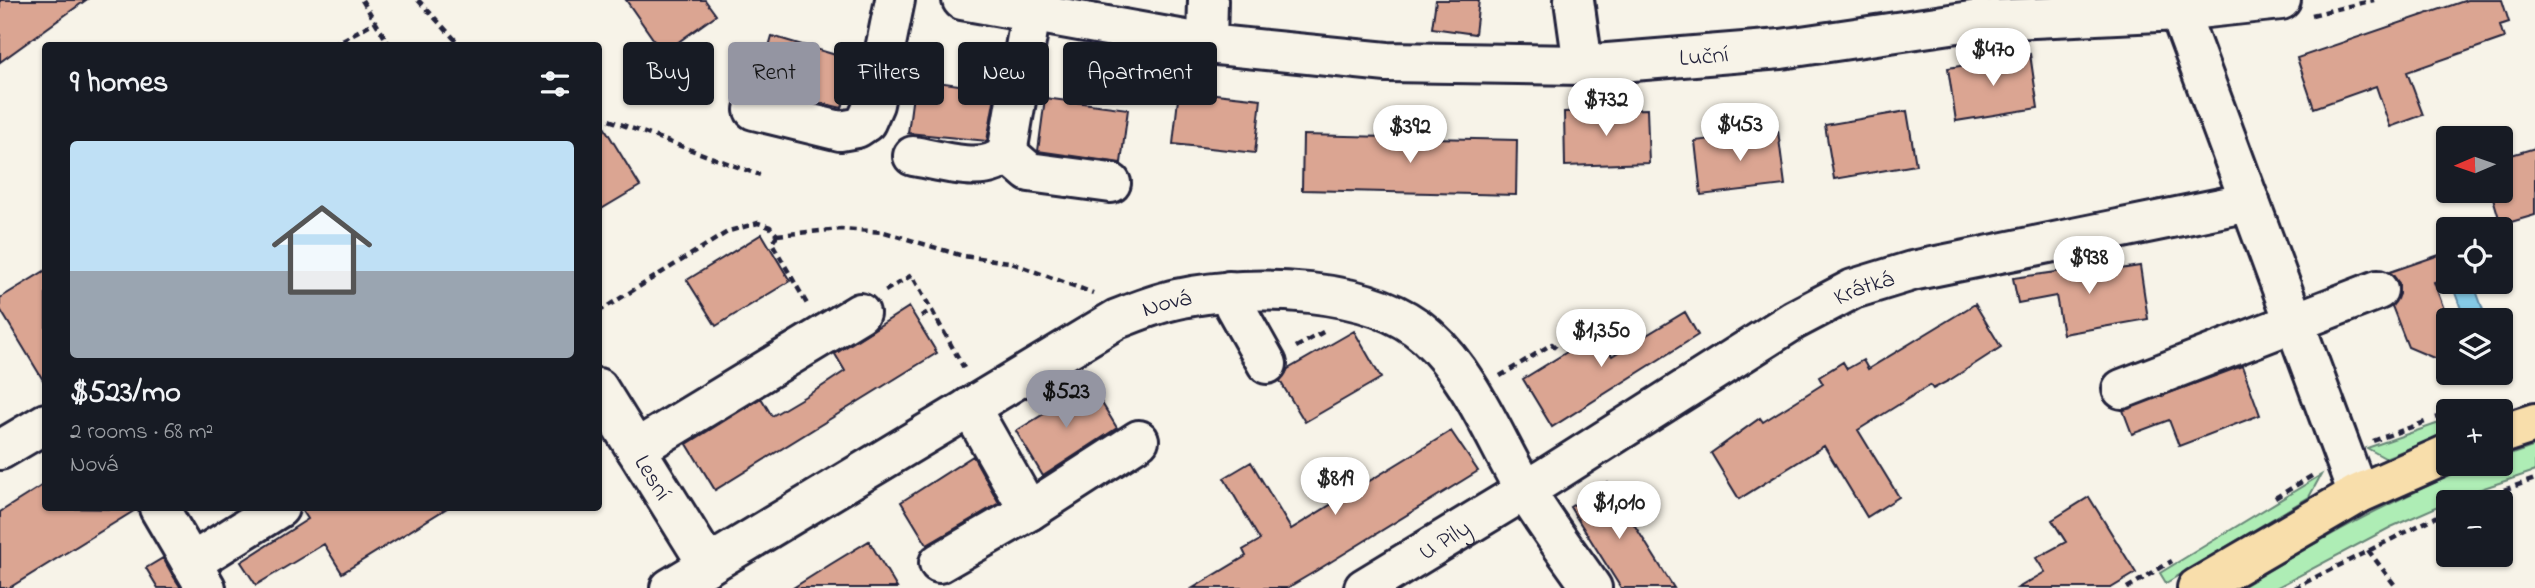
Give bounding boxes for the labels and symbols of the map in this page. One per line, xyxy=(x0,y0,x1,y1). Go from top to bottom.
pin: $470 xyxy=(1952,28,2034,88)
street label: Luční xyxy=(1678,38,1730,77)
pin: $732 xyxy=(1565,78,1647,138)
pin: $453 xyxy=(1699,104,1781,163)
pin: $392 xyxy=(1369,106,1451,165)
north arrow xyxy=(2436,126,2513,203)
pin: $938 xyxy=(2048,236,2130,296)
street label: Krátká xyxy=(1828,263,1899,316)
street label: Nová xyxy=(1138,282,1194,328)
pin: $1,350 xyxy=(1544,310,1658,369)
pin: $523 xyxy=(1025,370,1107,430)
street label: Lesní xyxy=(624,449,679,508)
pin: $819 xyxy=(1294,458,1376,517)
pin: $1,010 xyxy=(1562,482,1676,541)
street label: U Pily xyxy=(1413,512,1479,571)

